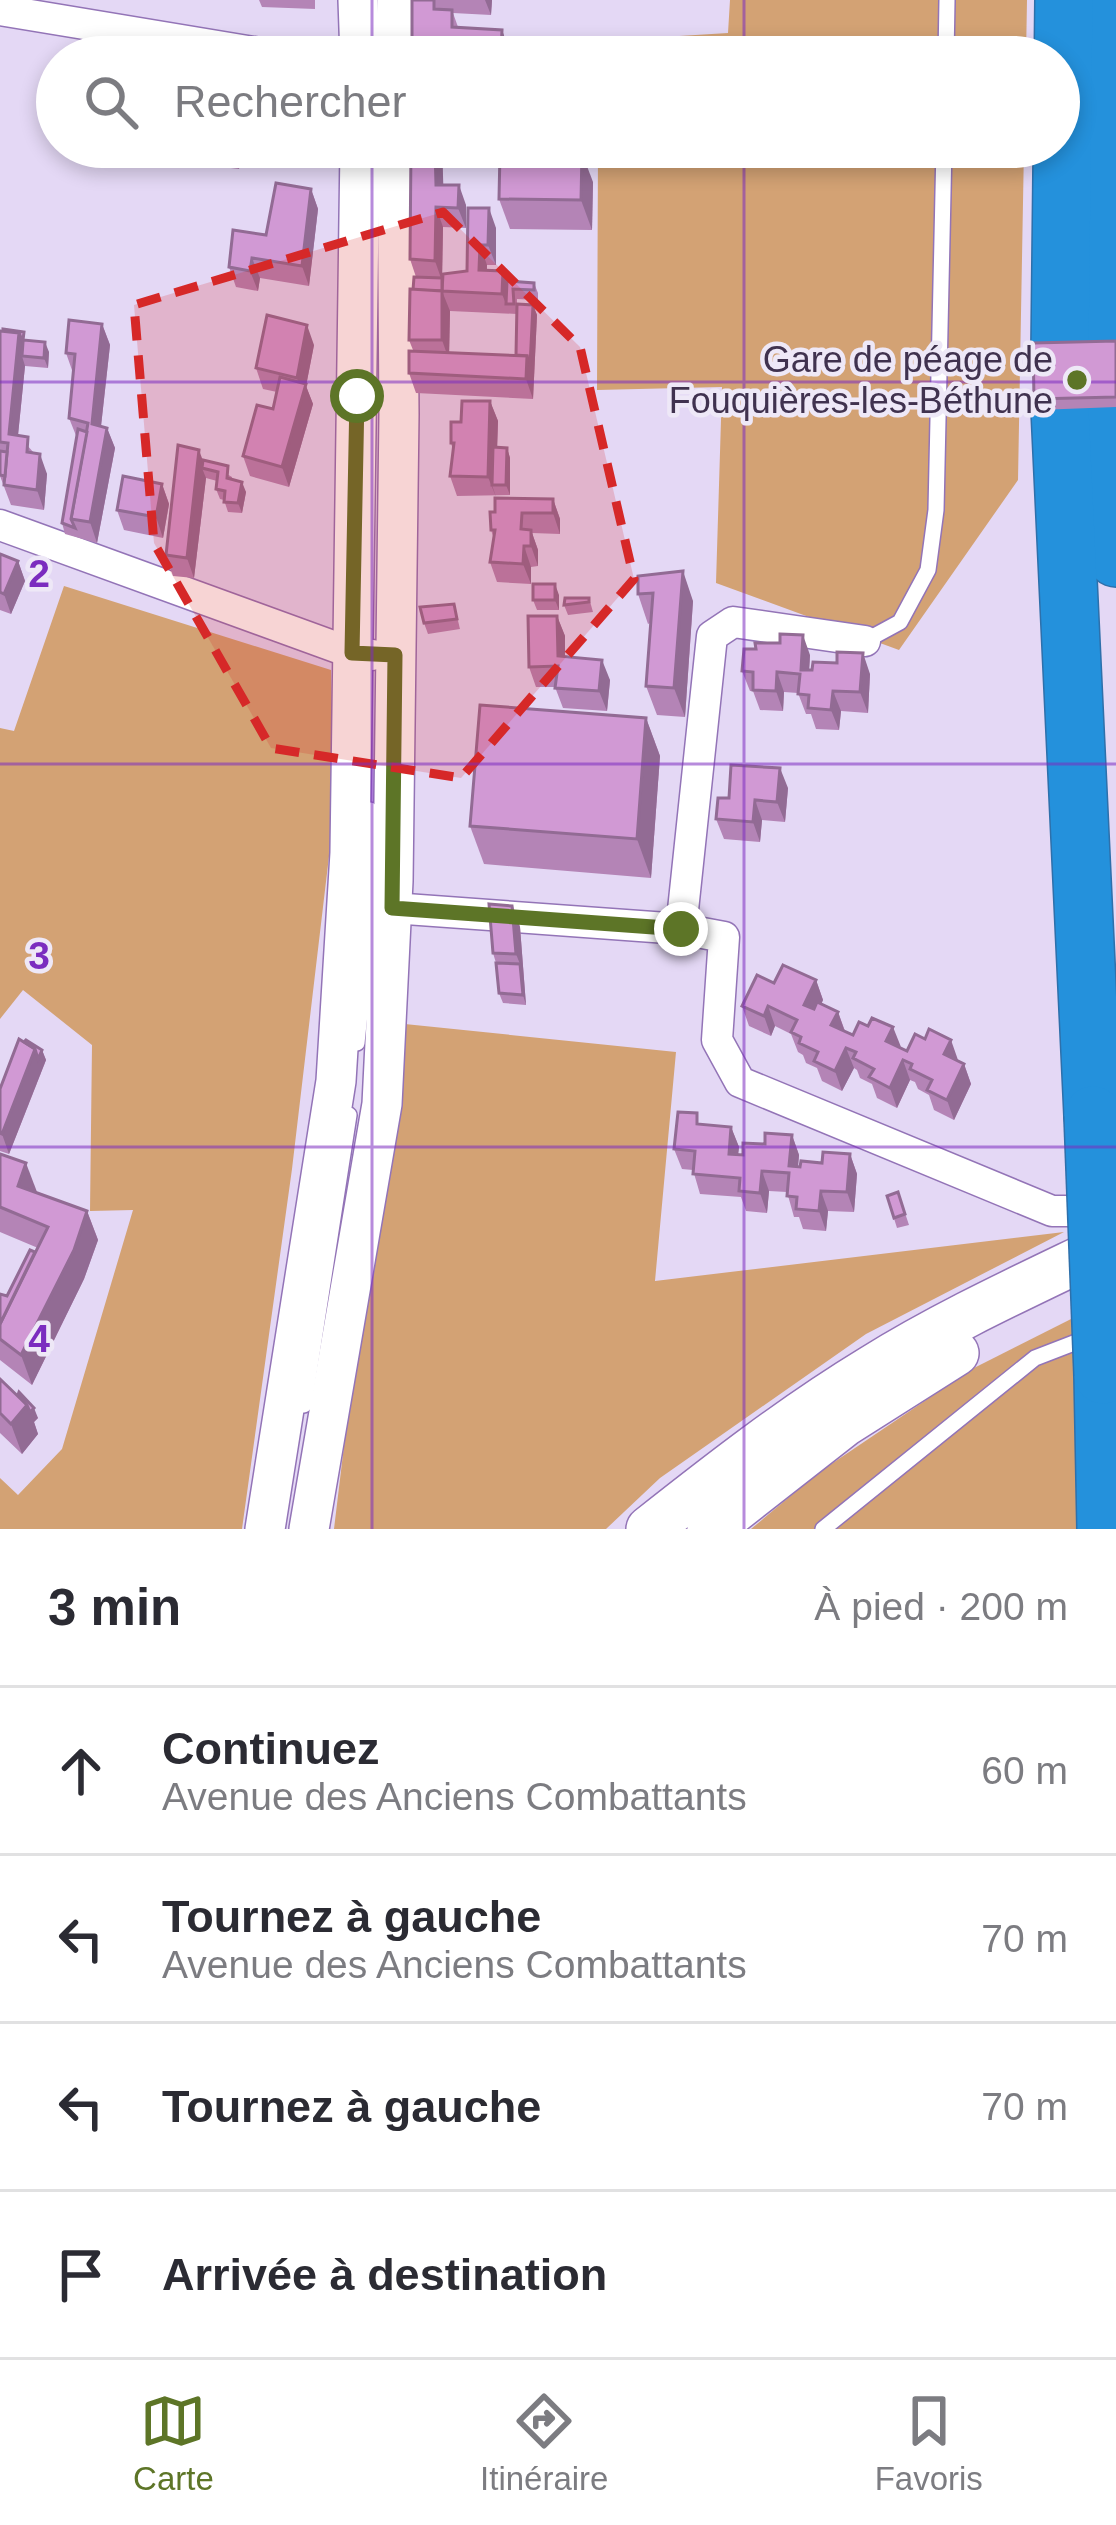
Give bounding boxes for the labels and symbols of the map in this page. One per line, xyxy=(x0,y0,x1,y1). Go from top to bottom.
place label: Gare de péage de Fouquières-les-Béthune xyxy=(669,339,1053,421)
marker: Gare de péage de Fouquières-les-Béthune xyxy=(1064,367,1090,393)
route start xyxy=(330,369,384,423)
text: 2 xyxy=(28,552,50,595)
route end xyxy=(654,902,708,956)
text: 3 xyxy=(28,934,50,977)
text: 4 xyxy=(28,1317,50,1360)

